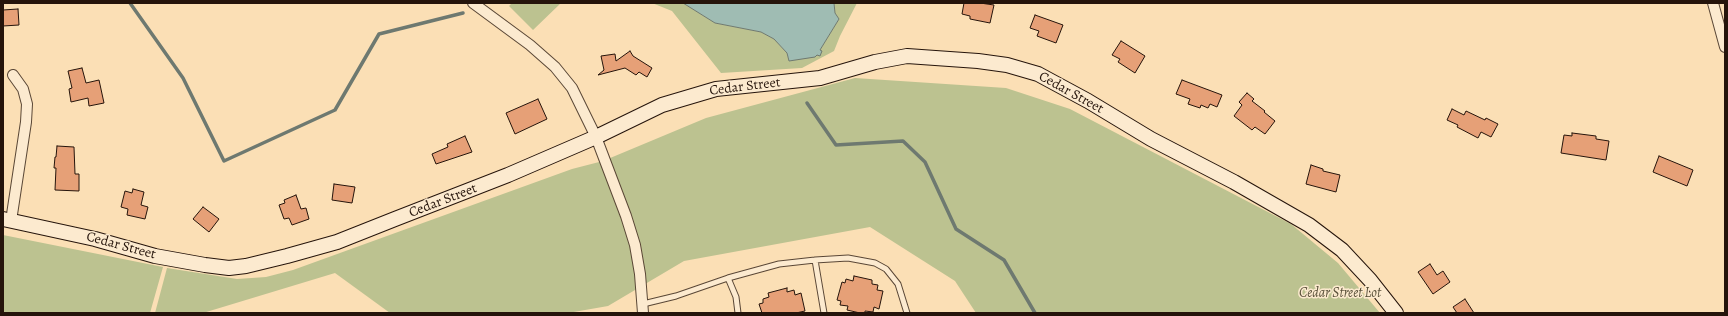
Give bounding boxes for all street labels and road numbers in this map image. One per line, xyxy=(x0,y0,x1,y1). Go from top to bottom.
street label: Cedar Street xyxy=(1036,68,1106,118)
street label: Cedar Street xyxy=(709,74,781,100)
street label: Cedar Street xyxy=(407,180,479,222)
street label: Cedar Street xyxy=(84,229,158,263)

